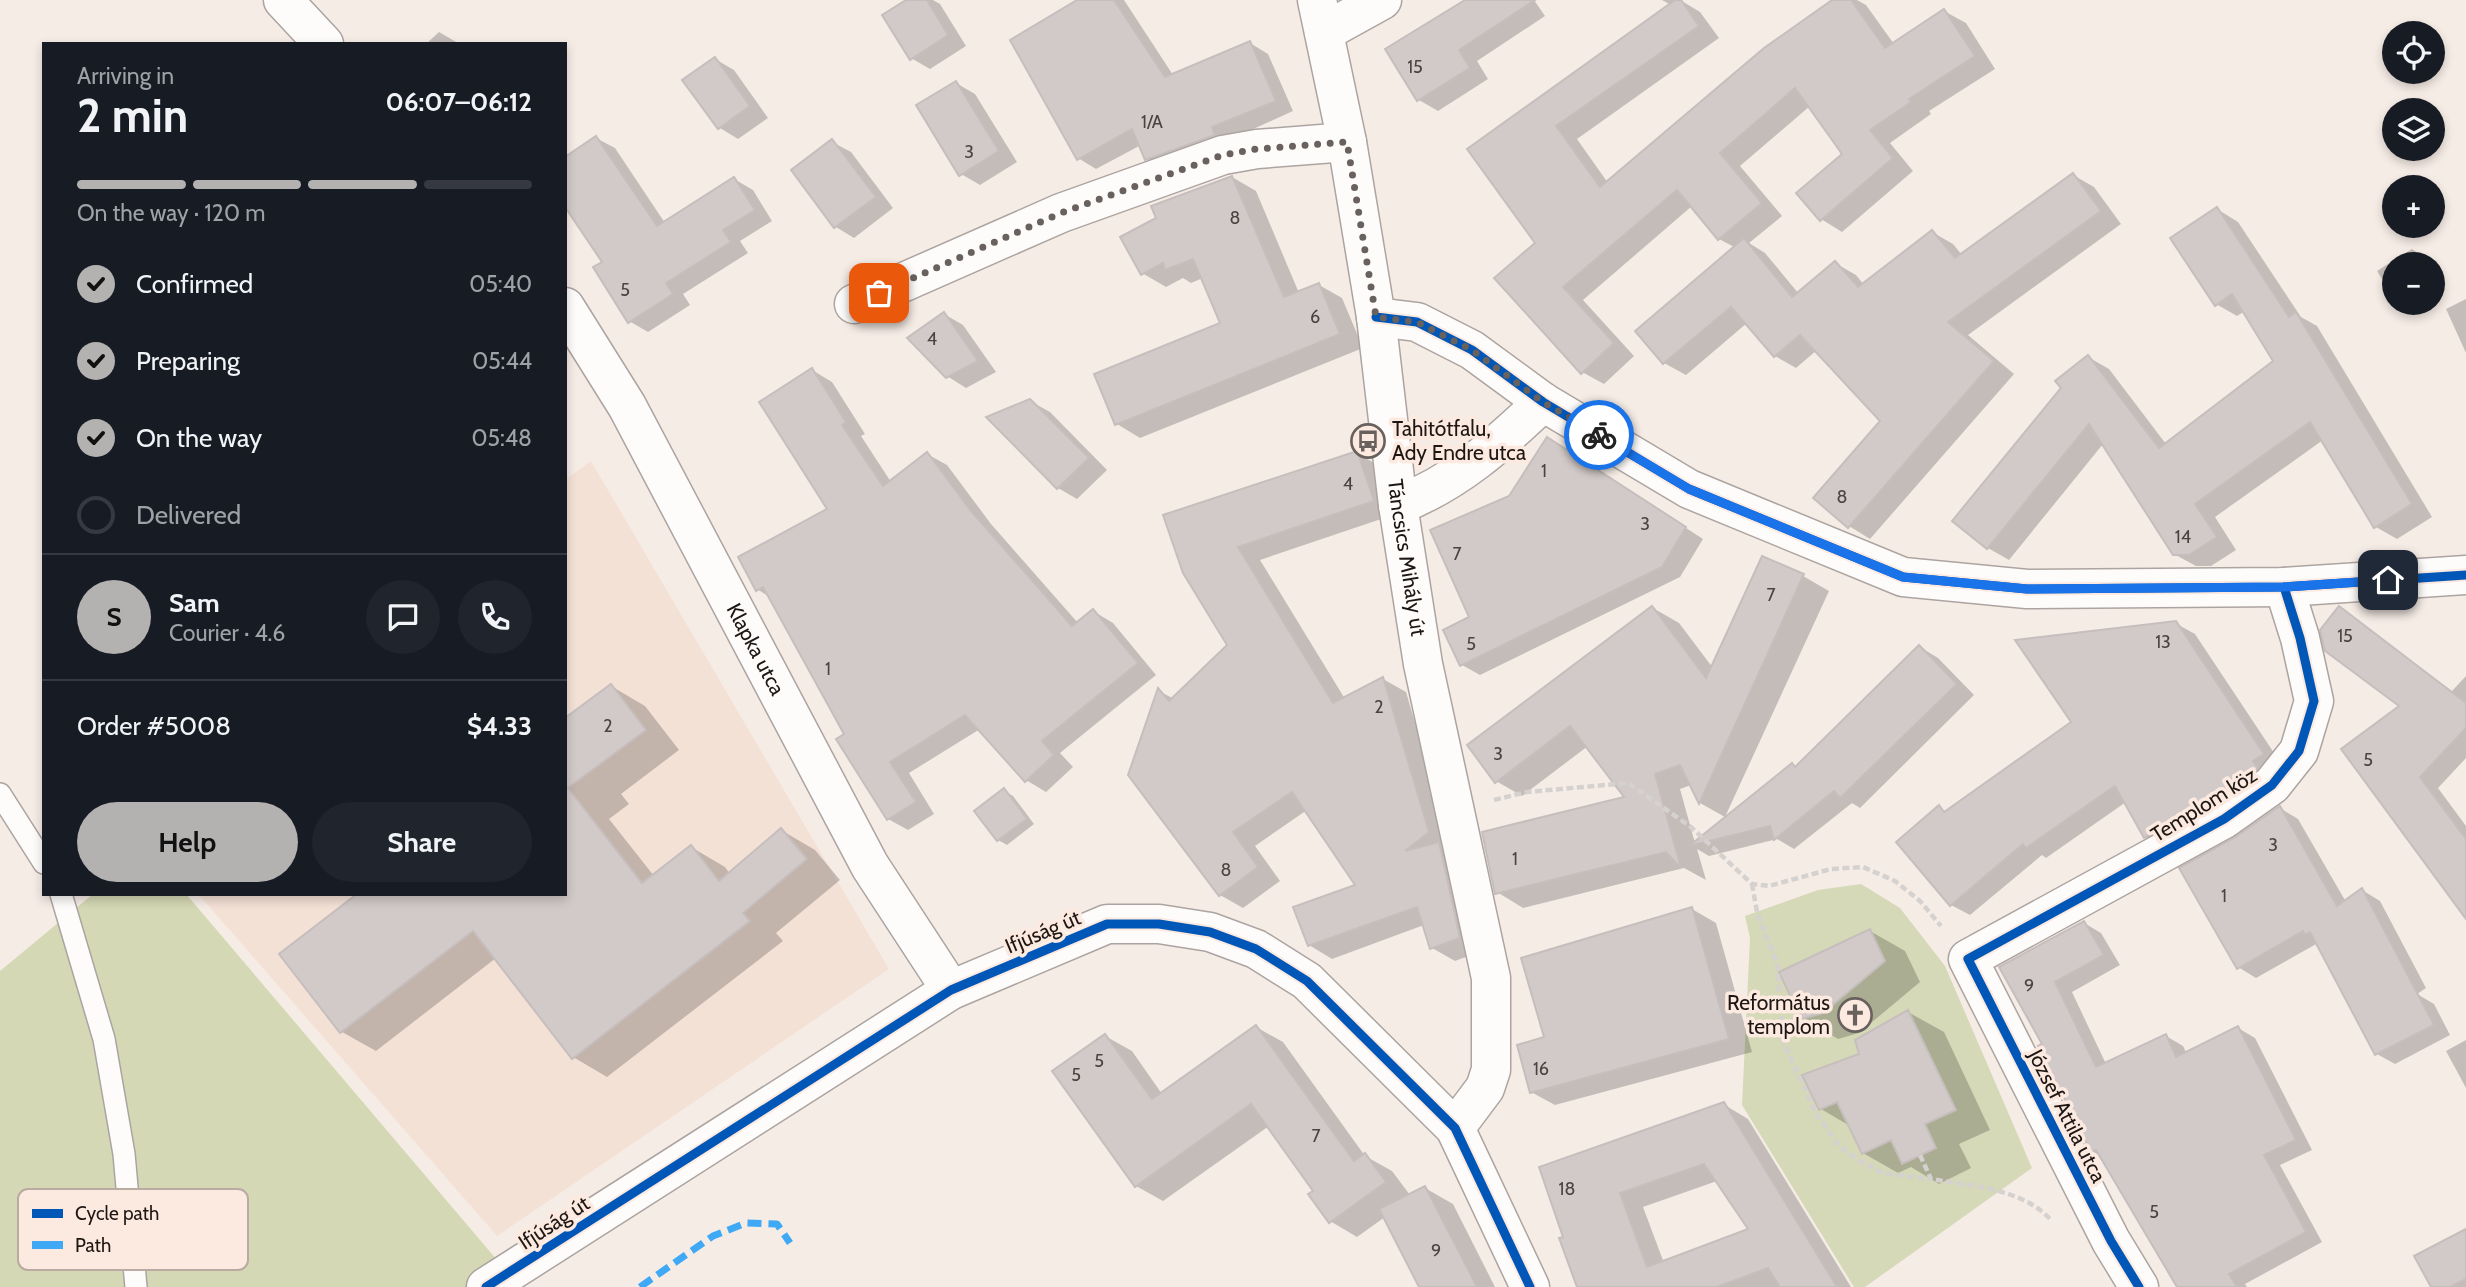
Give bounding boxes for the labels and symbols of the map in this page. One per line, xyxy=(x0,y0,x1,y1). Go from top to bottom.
house number: 15 xyxy=(1407,56,1423,78)
house number: 1/A xyxy=(1141,111,1163,133)
house number: 3 xyxy=(964,141,974,163)
house number: 8 xyxy=(1230,207,1240,229)
pin xyxy=(849,263,909,323)
house number: 5 xyxy=(620,279,630,301)
house number: 6 xyxy=(1310,306,1320,328)
house number: 4 xyxy=(927,328,937,350)
courier xyxy=(1564,400,1634,470)
place label: Tahitótfalu, Ady Endre utca xyxy=(1392,416,1526,465)
bus stop icon: Tahitótfalu, Ady Endre utca xyxy=(1349,422,1387,460)
house number: 1 xyxy=(1541,460,1547,482)
house number: 4 xyxy=(1343,473,1353,495)
street label: Táncsics Mihály út xyxy=(1383,478,1431,638)
house number: 8 xyxy=(1837,486,1847,508)
house number: 3 xyxy=(1640,513,1650,535)
house number: 14 xyxy=(2175,526,2191,548)
house number: 7 xyxy=(1452,543,1462,565)
pin xyxy=(2358,550,2418,610)
house number: 7 xyxy=(1766,584,1776,606)
street label: Klapka utca xyxy=(721,599,790,699)
house number: 15 xyxy=(2337,625,2353,647)
house number: 13 xyxy=(2155,631,2171,653)
house number: 5 xyxy=(1466,633,1476,655)
house number: 1 xyxy=(825,658,831,680)
house number: 2 xyxy=(1374,696,1384,718)
house number: 2 xyxy=(603,715,613,737)
house number: 3 xyxy=(1493,743,1503,765)
house number: 5 xyxy=(2363,749,2373,771)
street label: Templom köz xyxy=(2146,762,2261,847)
house number: 3 xyxy=(2268,834,2278,856)
house number: 1 xyxy=(1512,848,1518,870)
house number: 8 xyxy=(1221,859,1231,881)
house number: 1 xyxy=(2221,885,2227,907)
street label: Ifjúság út xyxy=(1001,904,1085,960)
house number: 9 xyxy=(2024,975,2034,997)
place label: Református templom xyxy=(1727,990,1830,1039)
church icon: Református templom xyxy=(1836,996,1874,1034)
street label: József Attila utca xyxy=(2023,1044,2112,1186)
house number: 5 xyxy=(1094,1050,1104,1072)
house number: 16 xyxy=(1533,1058,1549,1080)
house number: 5 xyxy=(1071,1064,1081,1086)
house number: 7 xyxy=(1311,1125,1321,1147)
house number: 18 xyxy=(1559,1178,1575,1200)
legend xyxy=(18,1189,248,1270)
street label: Ifjúság út xyxy=(514,1190,594,1256)
house number: 5 xyxy=(2149,1201,2159,1223)
text: Cycle path xyxy=(75,1202,159,1225)
text: Path xyxy=(75,1234,111,1257)
house number: 9 xyxy=(1431,1240,1441,1262)

